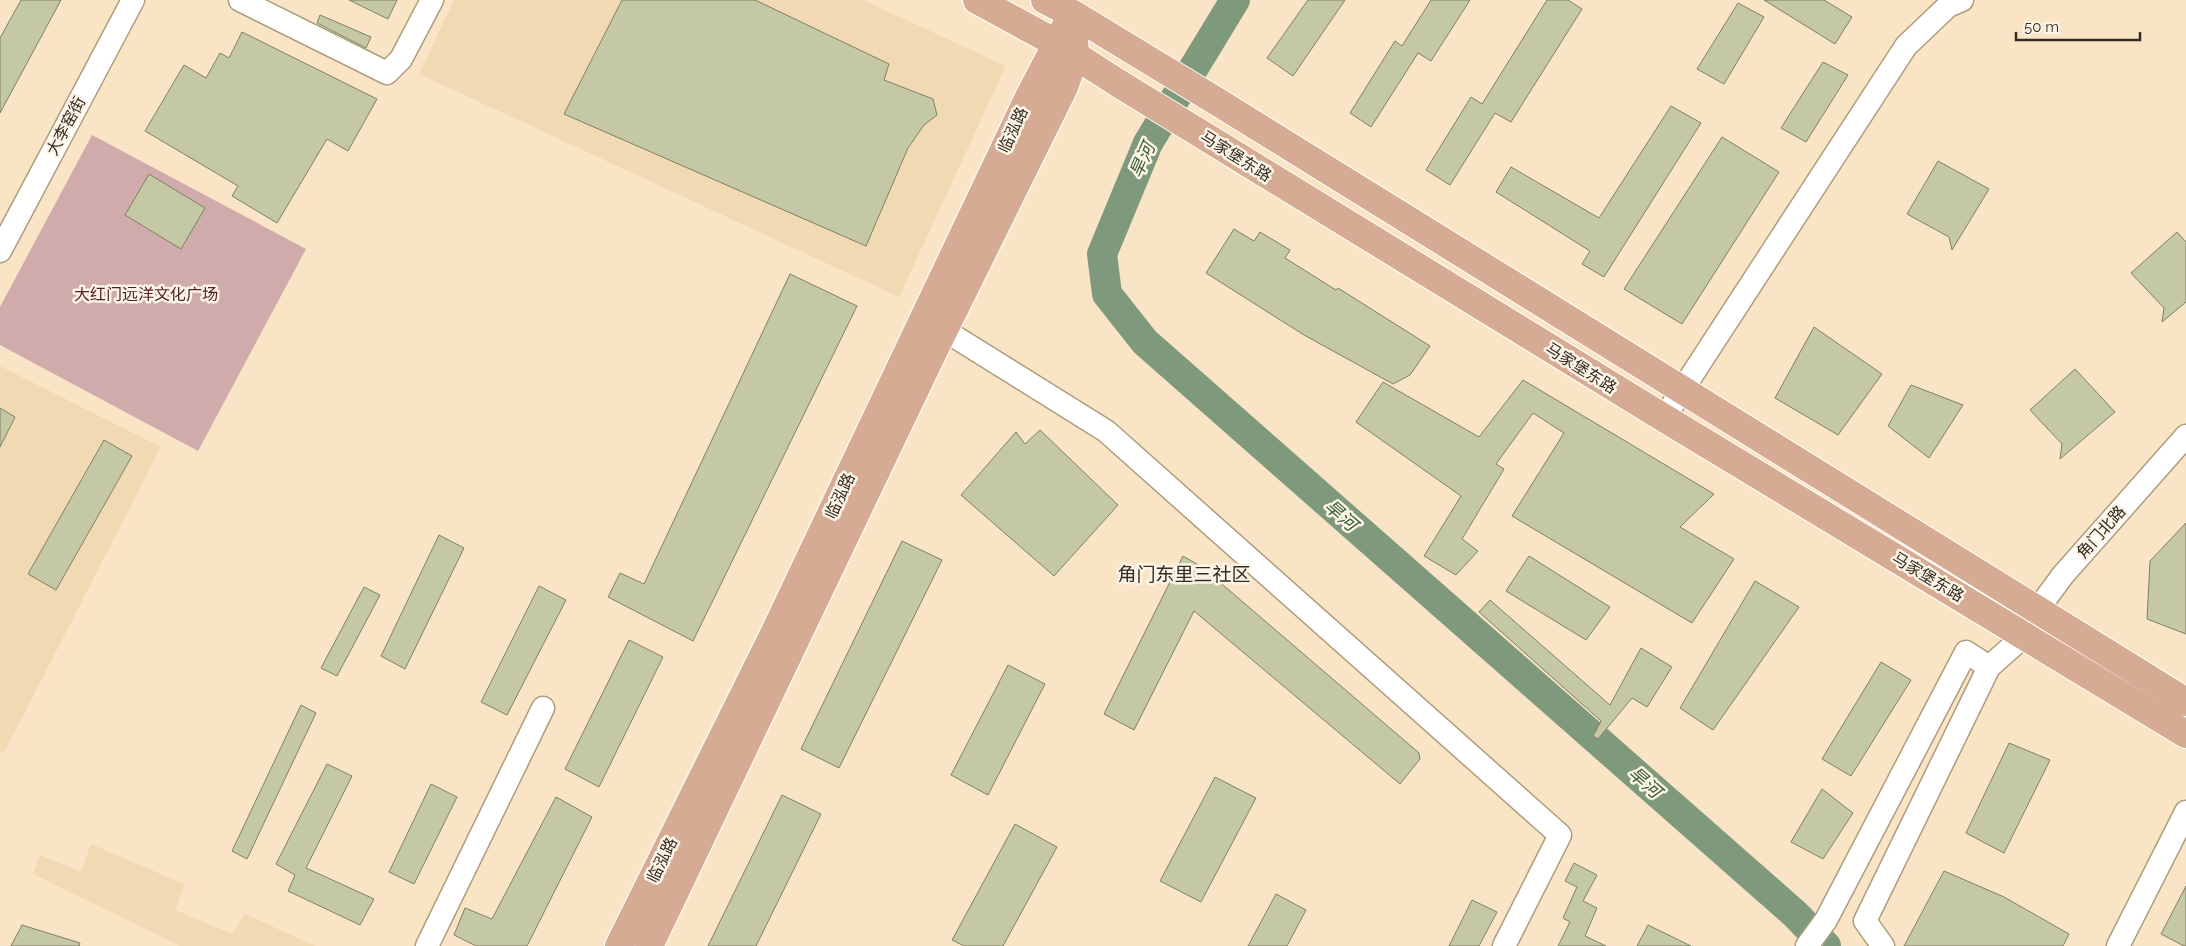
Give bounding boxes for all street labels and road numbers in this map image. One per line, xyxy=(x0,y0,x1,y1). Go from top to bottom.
street label: 大李窑街 xyxy=(43,93,89,159)
street label: 临泓路 xyxy=(994,104,1032,156)
street label: 马家堡东路 xyxy=(1197,127,1275,185)
street label: 马家堡东路 xyxy=(1542,339,1620,397)
street label: 临泓路 xyxy=(821,470,859,522)
street label: 角门北路 xyxy=(2073,502,2129,562)
street label: 马家堡东路 xyxy=(1889,548,1967,606)
street label: 临泓路 xyxy=(643,834,681,886)

